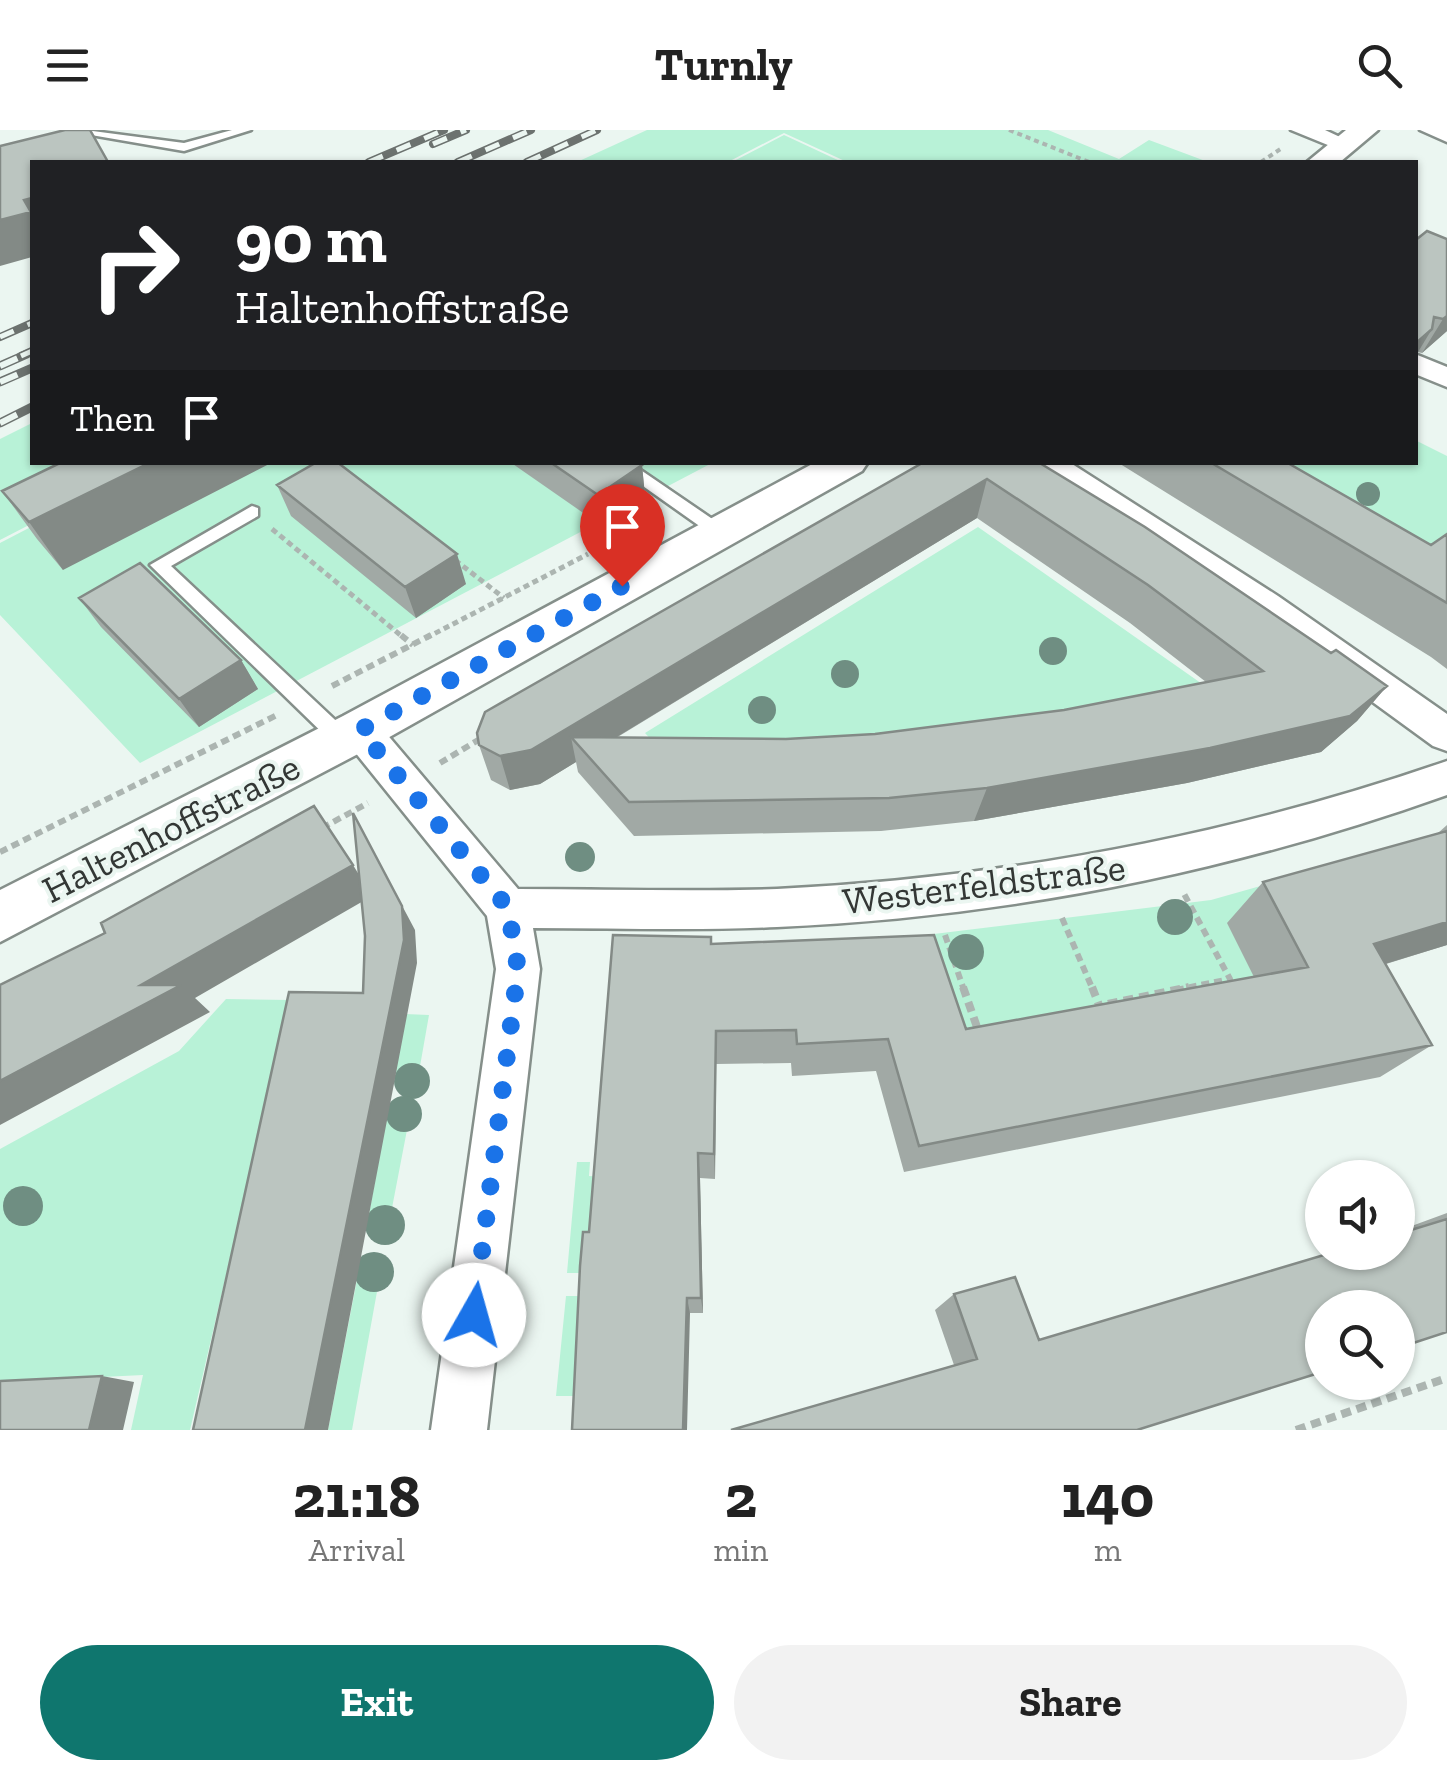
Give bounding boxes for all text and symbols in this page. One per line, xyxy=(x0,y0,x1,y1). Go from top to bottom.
icon: menu xyxy=(40,38,95,93)
text: Turnly xyxy=(654,38,793,92)
icon: search xyxy=(1352,38,1407,93)
text: 90 m xyxy=(235,196,387,280)
icon: right xyxy=(70,200,200,330)
text: Haltenhoffstraße xyxy=(235,281,569,335)
icon: arrive xyxy=(174,390,229,445)
text: Then xyxy=(70,395,154,441)
pin xyxy=(580,484,665,587)
icon: arrive xyxy=(595,499,650,554)
street label: Haltenhoffstraße xyxy=(35,743,307,913)
street label: Westerfeldstraße xyxy=(840,844,1128,924)
map controls xyxy=(1305,1160,1415,1400)
button: sound xyxy=(1305,1160,1415,1270)
position arrow xyxy=(422,1263,526,1367)
button: search xyxy=(1305,1290,1415,1400)
text: 21:18 xyxy=(293,1460,421,1532)
text: 2 xyxy=(725,1460,757,1532)
text: 140 xyxy=(1061,1460,1154,1532)
text: Arrival xyxy=(309,1531,405,1569)
text: min xyxy=(713,1531,768,1569)
text: m xyxy=(1094,1531,1122,1569)
button: Exit xyxy=(40,1645,714,1760)
button: Share xyxy=(734,1645,1407,1760)

